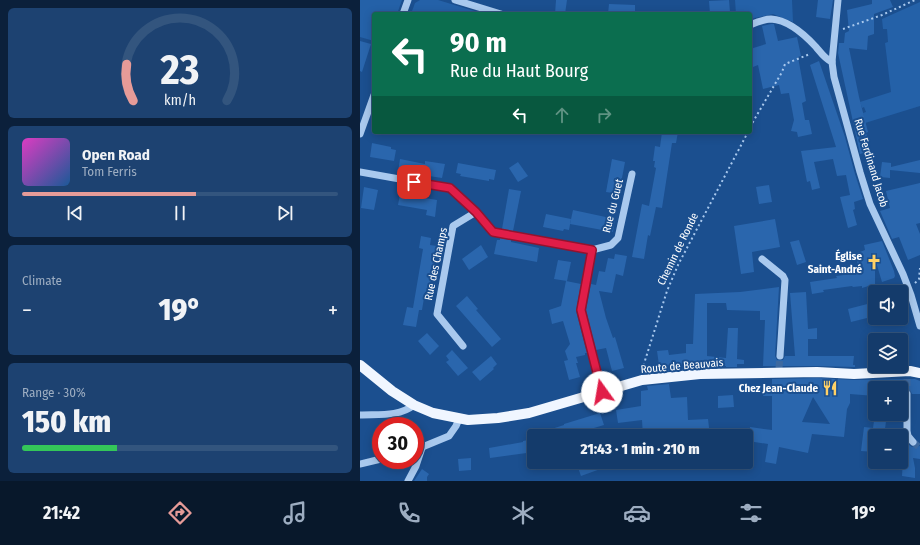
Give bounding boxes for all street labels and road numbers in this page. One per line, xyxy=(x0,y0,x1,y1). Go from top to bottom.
street label: Rue Ferdinand Jacob xyxy=(851,117,891,209)
street label: Rue du Guet xyxy=(600,177,626,234)
street label: Chemin de Ronde xyxy=(655,211,701,287)
street label: Rue des Champs xyxy=(422,226,450,302)
street label: Route de Beauvais xyxy=(640,356,724,376)

